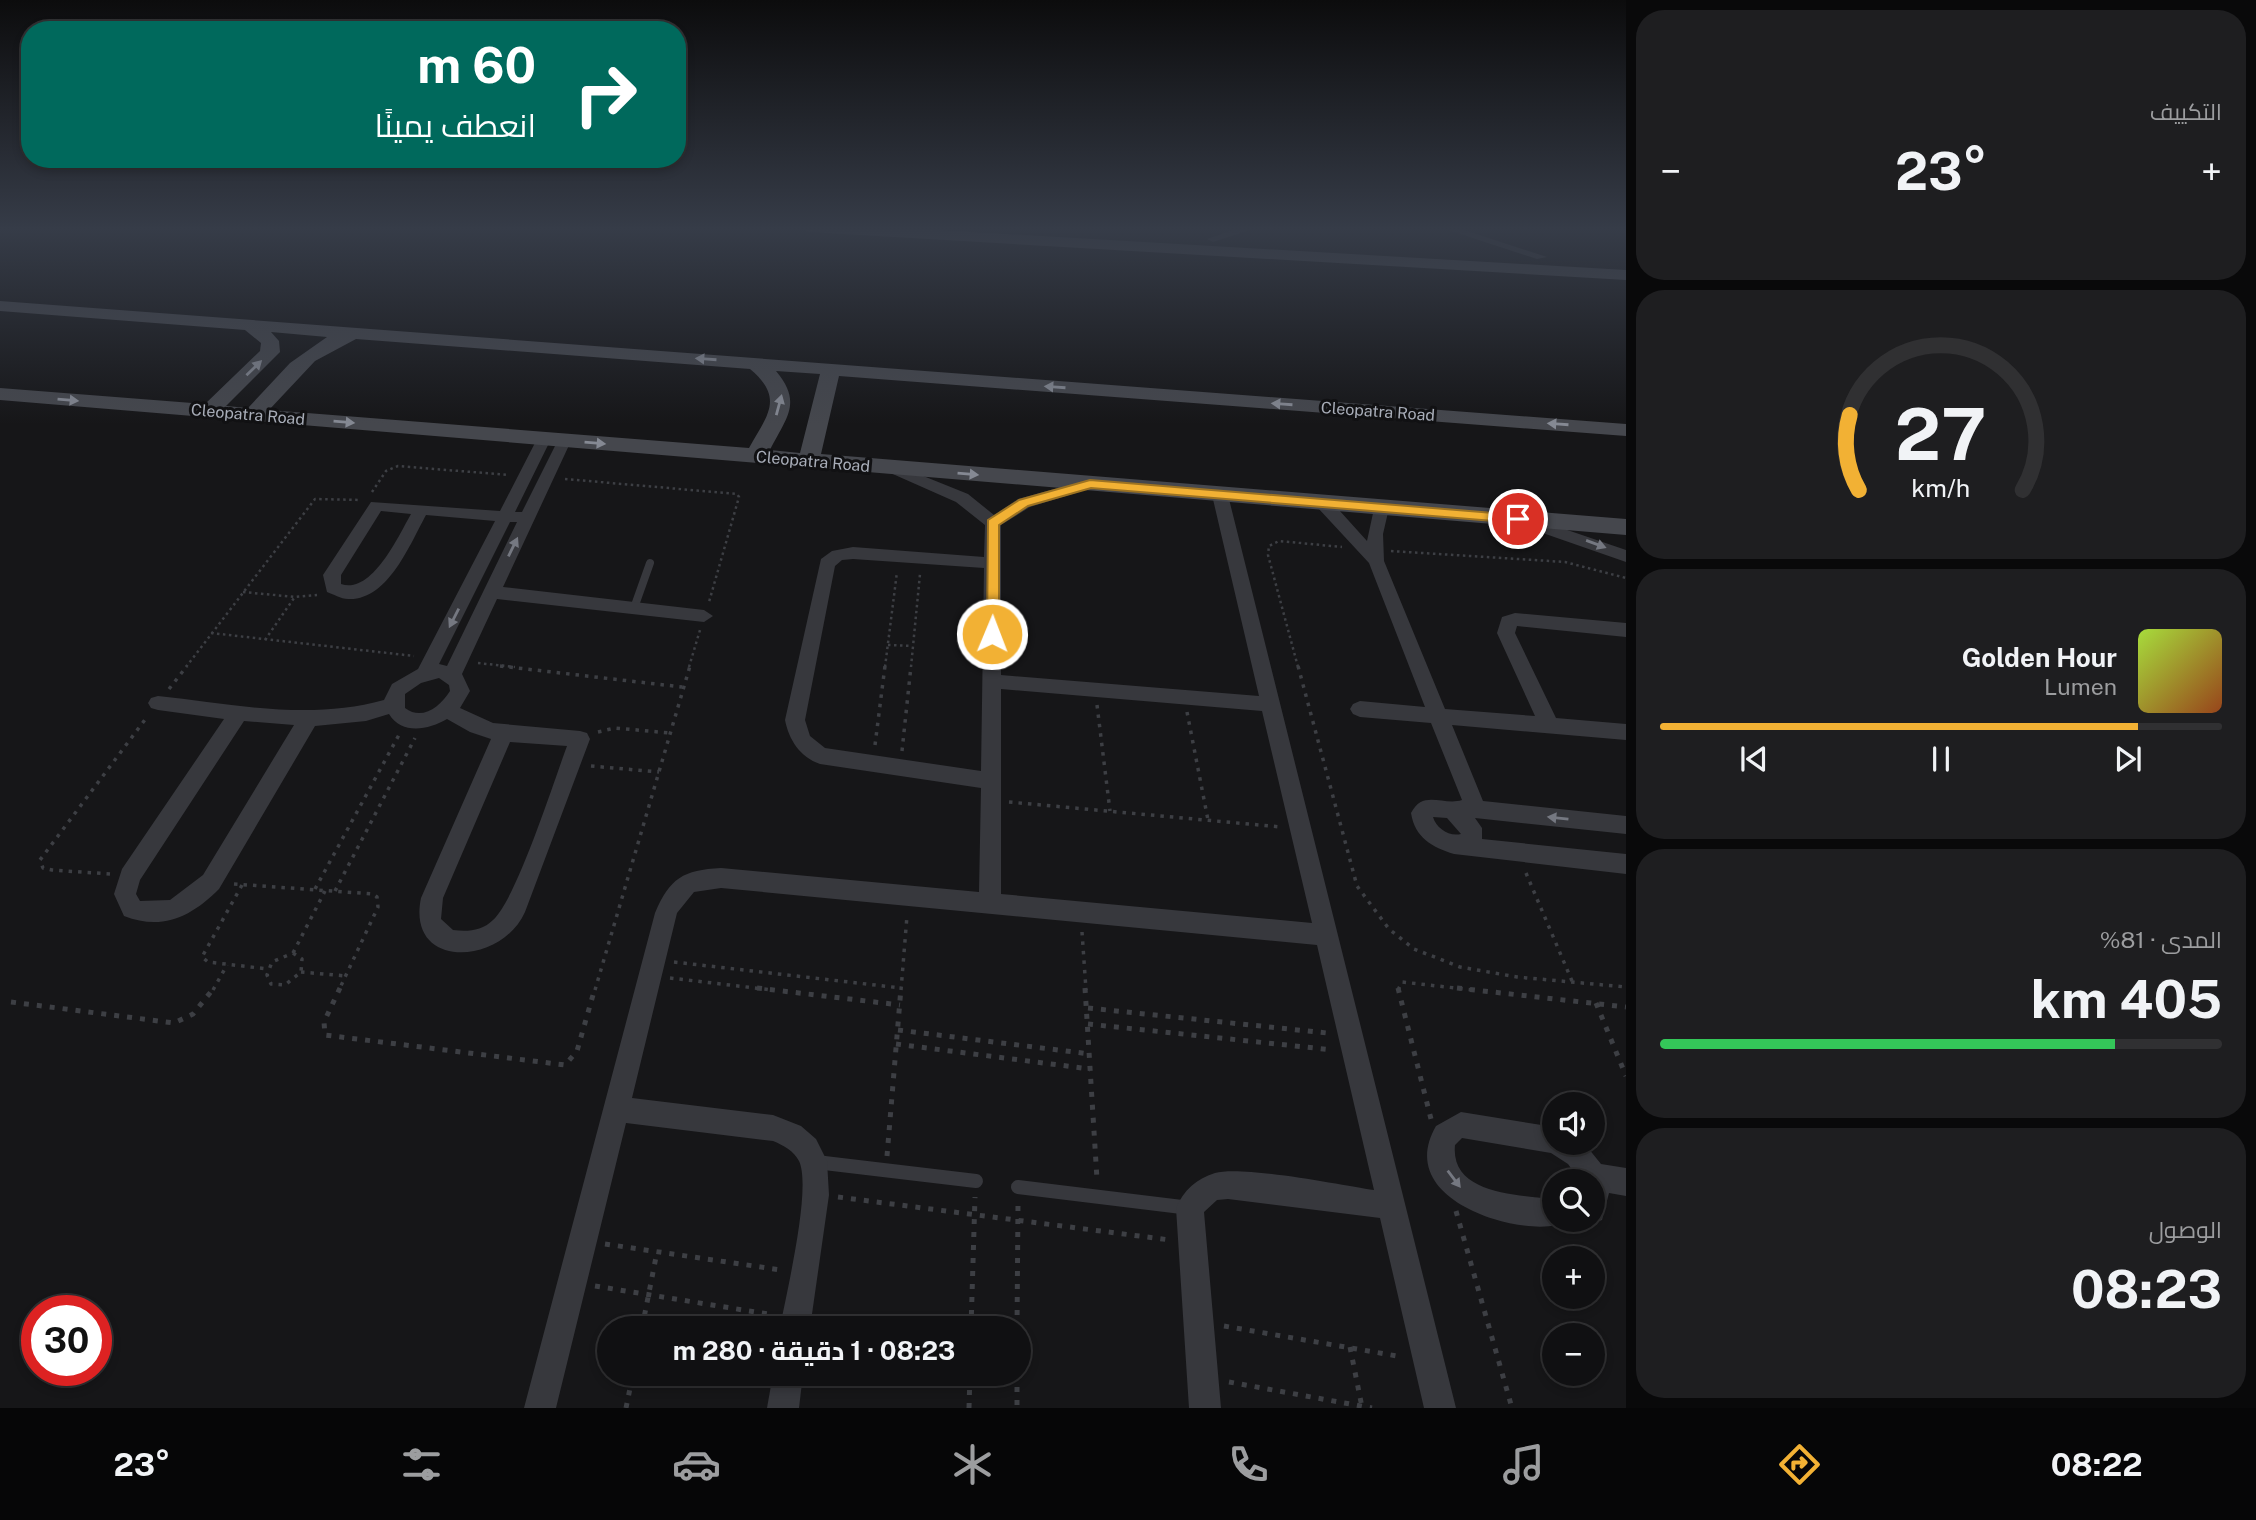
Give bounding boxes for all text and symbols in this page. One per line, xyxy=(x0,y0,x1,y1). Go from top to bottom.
text: 60 m xyxy=(417,36,536,94)
icon: right xyxy=(560,49,651,140)
text: التكييف xyxy=(2150,98,2222,125)
text: انعطف يمينًا xyxy=(375,107,536,144)
text: 23° xyxy=(1895,141,1987,202)
text: − xyxy=(1660,149,1681,194)
text: + xyxy=(2201,149,2222,194)
one-way arrow xyxy=(695,353,717,364)
one-way arrow xyxy=(246,360,262,376)
one-way arrow xyxy=(1044,381,1066,392)
text: 27 xyxy=(1895,392,1987,477)
one-way arrow xyxy=(774,394,785,416)
one-way arrow xyxy=(57,395,79,406)
one-way arrow xyxy=(1271,398,1293,409)
street label: Cleopatra Road xyxy=(1320,398,1436,425)
street label: Cleopatra Road xyxy=(190,400,306,429)
one-way arrow xyxy=(333,417,355,428)
one-way arrow xyxy=(1547,419,1569,430)
one-way arrow xyxy=(584,438,606,449)
street label: Cleopatra Road xyxy=(755,447,871,476)
one-way arrow xyxy=(957,469,979,480)
text: km/h xyxy=(1912,473,1970,503)
pin xyxy=(1488,489,1548,549)
icon: arrive xyxy=(1499,500,1537,538)
one-way arrow xyxy=(507,537,519,557)
one-way arrow xyxy=(1585,539,1606,550)
position arrow xyxy=(955,597,1029,671)
one-way arrow xyxy=(448,608,459,628)
text: Golden Hour xyxy=(1962,642,2117,673)
text: Lumen xyxy=(2044,673,2117,700)
icon: previous xyxy=(1735,740,1773,778)
icon: pause xyxy=(1922,740,1960,778)
icon: next xyxy=(2109,740,2147,778)
one-way arrow xyxy=(1547,812,1569,823)
text: المدى · 81% xyxy=(2100,926,2222,953)
text: 405 km xyxy=(2031,969,2222,1030)
map controls xyxy=(1542,1092,1605,1386)
button: sound xyxy=(1542,1092,1605,1155)
button: search xyxy=(1542,1169,1605,1232)
one-way arrow xyxy=(1446,1170,1460,1188)
text: الوصول xyxy=(2149,1216,2222,1243)
button: + xyxy=(1542,1246,1605,1309)
text: 08:23 xyxy=(2071,1259,2222,1320)
speed limit sign: 30 xyxy=(21,1295,112,1386)
button: − xyxy=(1542,1323,1605,1386)
text: 08:23 · 1 دقيقة · 280 m xyxy=(673,1335,955,1366)
icon: filters xyxy=(397,1440,446,1489)
icon: car xyxy=(672,1440,721,1489)
icon: climate xyxy=(948,1440,997,1489)
icon: phone xyxy=(1224,1440,1273,1489)
icon: music xyxy=(1499,1440,1548,1489)
icon: directions xyxy=(1775,1440,1824,1489)
text: 23° xyxy=(113,1446,170,1483)
text: 08:22 xyxy=(2051,1446,2143,1483)

